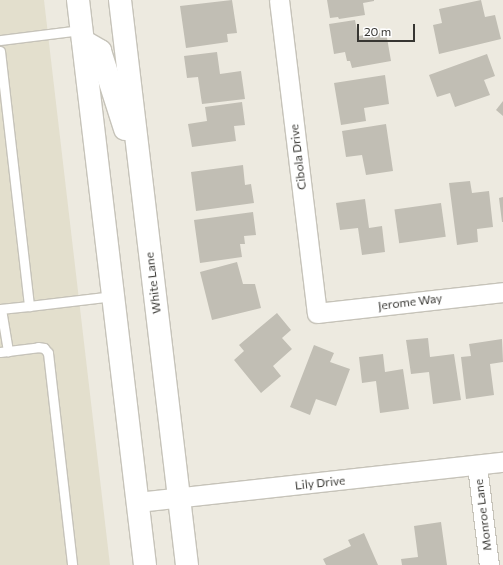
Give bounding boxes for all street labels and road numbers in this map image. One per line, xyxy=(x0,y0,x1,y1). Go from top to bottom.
street label: Cibola Drive xyxy=(287,123,309,191)
street label: White Lane xyxy=(142,251,164,315)
street label: Jerome Way xyxy=(377,291,443,313)
street label: Lily Drive xyxy=(294,473,346,493)
street label: Monroe Lane xyxy=(471,478,495,552)

